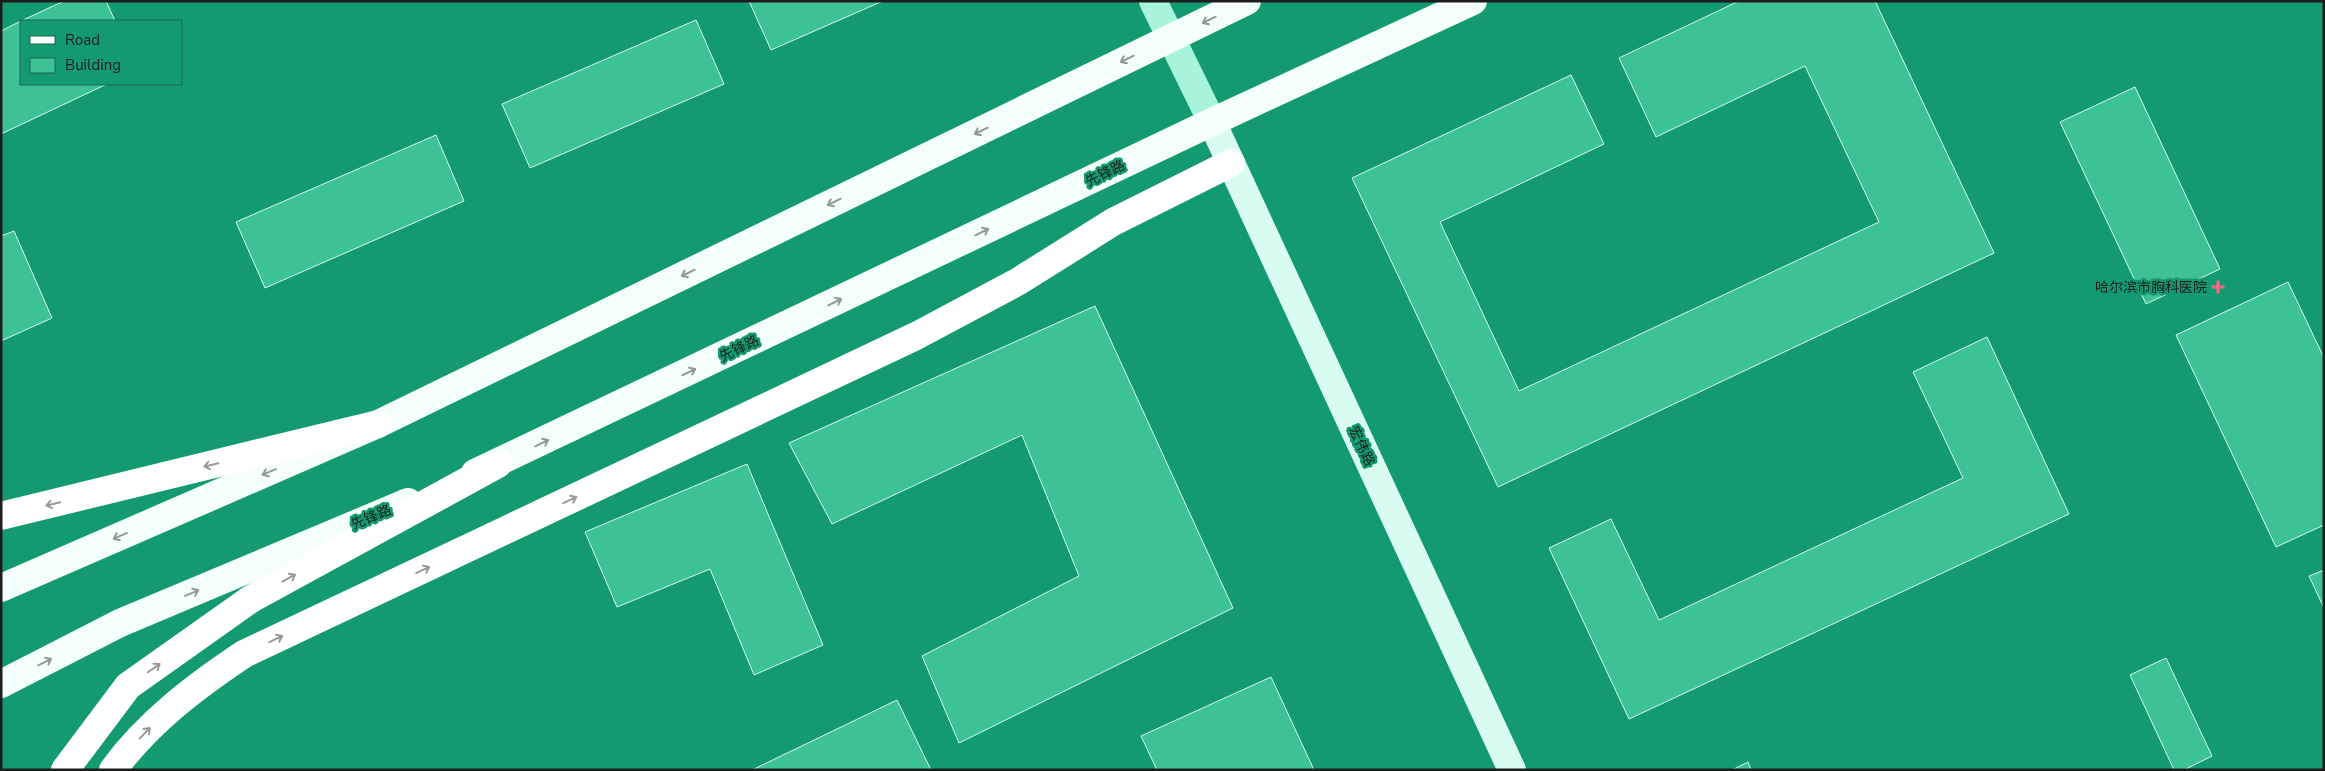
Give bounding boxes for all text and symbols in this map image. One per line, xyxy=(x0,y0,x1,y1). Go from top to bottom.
one-way arrow xyxy=(1202,15,1217,25)
legend xyxy=(20,20,182,85)
text: Road xyxy=(65,30,100,50)
text: Building xyxy=(65,55,121,75)
one-way arrow xyxy=(1119,55,1134,65)
one-way arrow xyxy=(973,126,988,136)
street label: 先锋路 xyxy=(1082,156,1128,191)
one-way arrow xyxy=(827,197,842,207)
one-way arrow xyxy=(974,227,989,236)
one-way arrow xyxy=(681,268,696,278)
place label: 哈尔滨市胸科医院 xyxy=(2095,278,2207,297)
marker: 哈尔滨市胸科医院 xyxy=(2211,280,2225,294)
one-way arrow xyxy=(827,297,842,306)
street label: 先锋路 xyxy=(716,331,762,366)
one-way arrow xyxy=(681,367,696,377)
street label: 宏伟路 xyxy=(1344,423,1379,469)
one-way arrow xyxy=(534,438,549,447)
one-way arrow xyxy=(204,461,220,470)
one-way arrow xyxy=(262,467,277,477)
one-way arrow xyxy=(562,495,577,505)
one-way arrow xyxy=(46,500,62,509)
street label: 先锋路 xyxy=(348,501,394,534)
one-way arrow xyxy=(113,532,128,542)
one-way arrow xyxy=(416,565,431,575)
one-way arrow xyxy=(281,573,296,583)
one-way arrow xyxy=(184,587,199,597)
one-way arrow xyxy=(268,634,283,643)
one-way arrow xyxy=(37,657,52,667)
one-way arrow xyxy=(146,663,160,673)
one-way arrow xyxy=(139,727,151,739)

